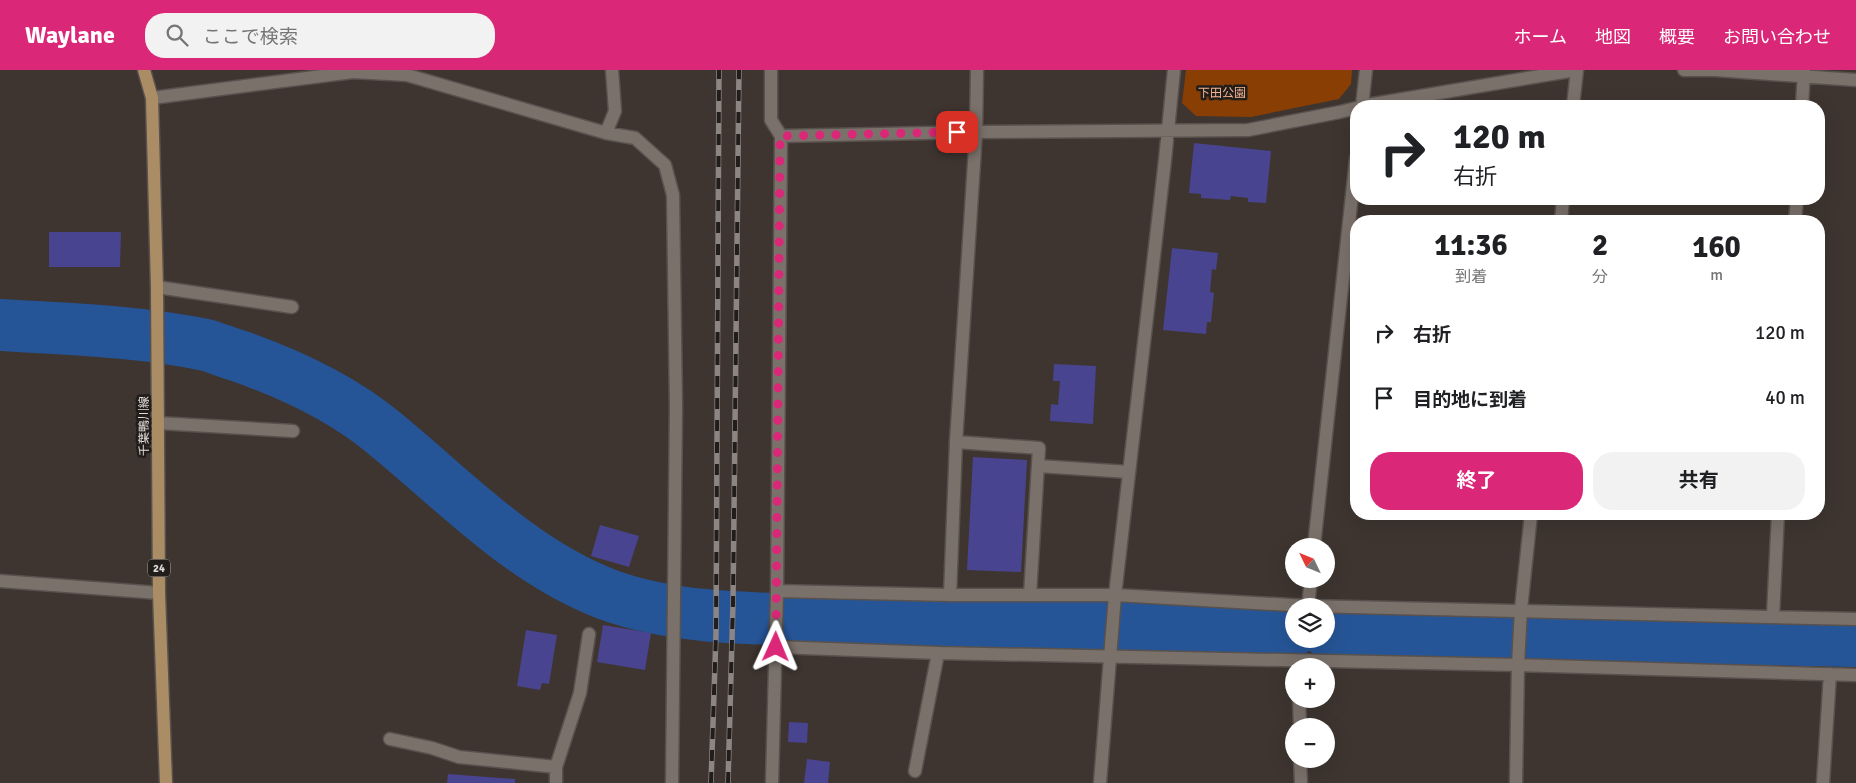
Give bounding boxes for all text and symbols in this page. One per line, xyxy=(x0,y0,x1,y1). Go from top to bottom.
search box xyxy=(145,13,495,58)
text: Waylane xyxy=(25,20,115,50)
icon: search xyxy=(163,21,191,49)
text: ここで検索 xyxy=(203,25,298,49)
text: ホーム xyxy=(1514,26,1567,48)
text: 地図 xyxy=(1595,26,1631,48)
text: 概要 xyxy=(1659,26,1695,48)
text: お問い合わせ xyxy=(1723,26,1831,48)
park label: 下田公園 xyxy=(1198,86,1246,101)
pin xyxy=(936,111,978,153)
text: 120 m xyxy=(1453,115,1546,158)
icon: arrive xyxy=(943,118,971,146)
icon: right xyxy=(1370,120,1435,185)
text: 右折 xyxy=(1453,163,1497,190)
text: 11:36 xyxy=(1434,227,1508,264)
text: 2 xyxy=(1592,227,1608,264)
text: 160 xyxy=(1692,229,1741,266)
text: m xyxy=(1710,265,1723,285)
text: 到着 xyxy=(1455,267,1487,287)
text: 分 xyxy=(1592,267,1608,287)
icon: right xyxy=(1370,319,1398,347)
text: 120 m xyxy=(1755,321,1805,345)
text: 右折 xyxy=(1413,323,1451,347)
icon: arrive xyxy=(1370,384,1398,412)
text: 40 m xyxy=(1765,386,1805,410)
text: 目的地に到着 xyxy=(1413,388,1527,412)
street label: 千葉鴨川線 xyxy=(137,396,152,456)
button: 終了 xyxy=(1370,452,1583,510)
button: 共有 xyxy=(1593,452,1805,510)
north arrow xyxy=(1285,538,1335,588)
map controls xyxy=(1285,538,1335,768)
road number: 24 xyxy=(148,559,170,576)
button: layers xyxy=(1285,598,1335,648)
position arrow xyxy=(749,620,801,672)
button: + xyxy=(1285,658,1335,708)
button: − xyxy=(1285,718,1335,768)

